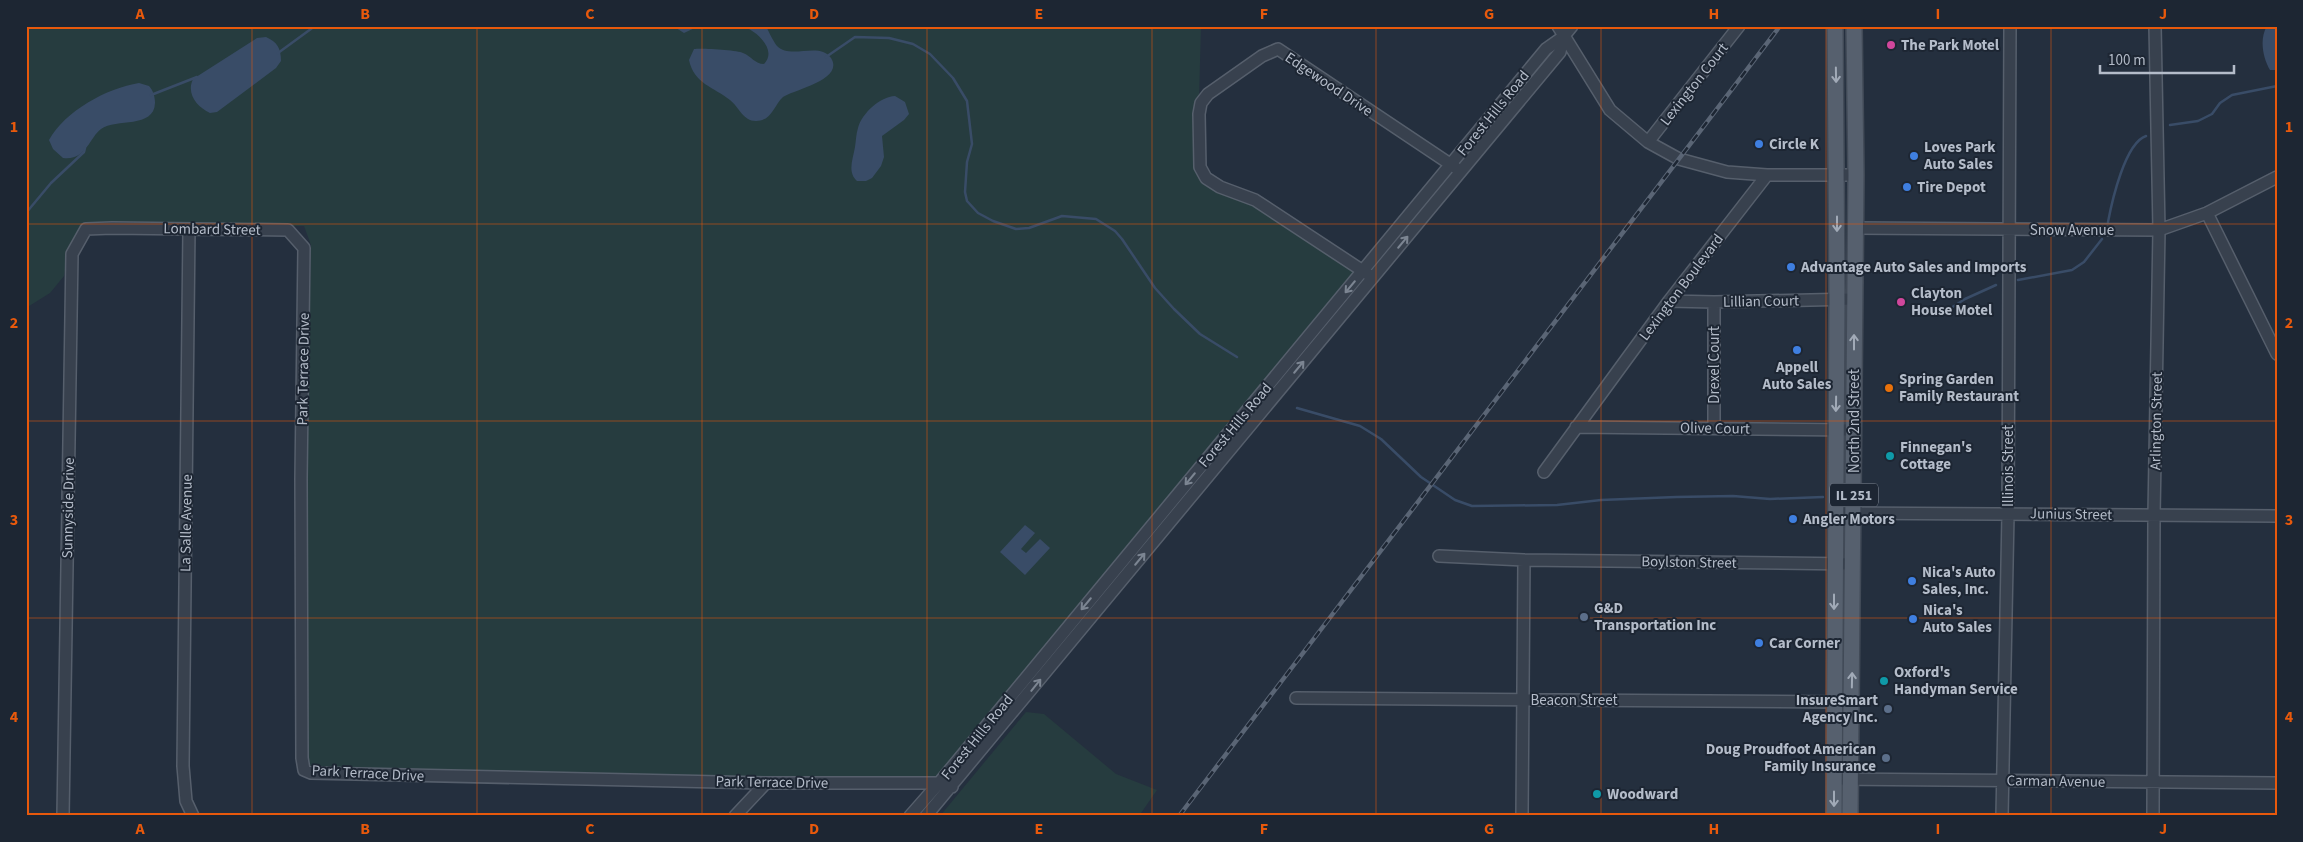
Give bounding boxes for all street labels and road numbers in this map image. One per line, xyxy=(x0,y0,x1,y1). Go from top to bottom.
street label: Lexington Court xyxy=(1655,38,1733,130)
street label: Edgewood Drive xyxy=(1281,47,1377,122)
street label: Forest Hills Road xyxy=(1452,66,1534,161)
street label: Lombard Street xyxy=(163,218,261,241)
street label: Snow Avenue xyxy=(2030,220,2114,241)
street label: Lexington Boulevard xyxy=(1634,230,1729,345)
street label: Lillian Court xyxy=(1723,290,1799,313)
street label: Park Terrace Drive xyxy=(292,313,315,425)
street label: Drexel Court xyxy=(1704,326,1725,404)
street label: North 2nd Street xyxy=(1844,369,1865,473)
street label: Arlington Street xyxy=(2145,372,2168,470)
street label: Forest Hills Road xyxy=(1194,379,1277,472)
street label: Olive Court xyxy=(1680,417,1750,440)
street label: Illinois Street xyxy=(1998,425,2019,507)
street label: Sunnyside Drive xyxy=(57,457,80,559)
street label: La Salle Avenue xyxy=(175,474,198,572)
road number: IL 251 xyxy=(1830,484,1878,506)
street label: Junius Street xyxy=(2030,503,2112,526)
street label: Boylston Street xyxy=(1641,551,1737,574)
street label: Forest Hills Road xyxy=(936,690,1018,785)
street label: Beacon Street xyxy=(1530,690,1618,711)
street label: Park Terrace Drive xyxy=(311,760,425,787)
street label: Carman Avenue xyxy=(2006,770,2106,793)
street label: Park Terrace Drive xyxy=(716,771,828,794)

